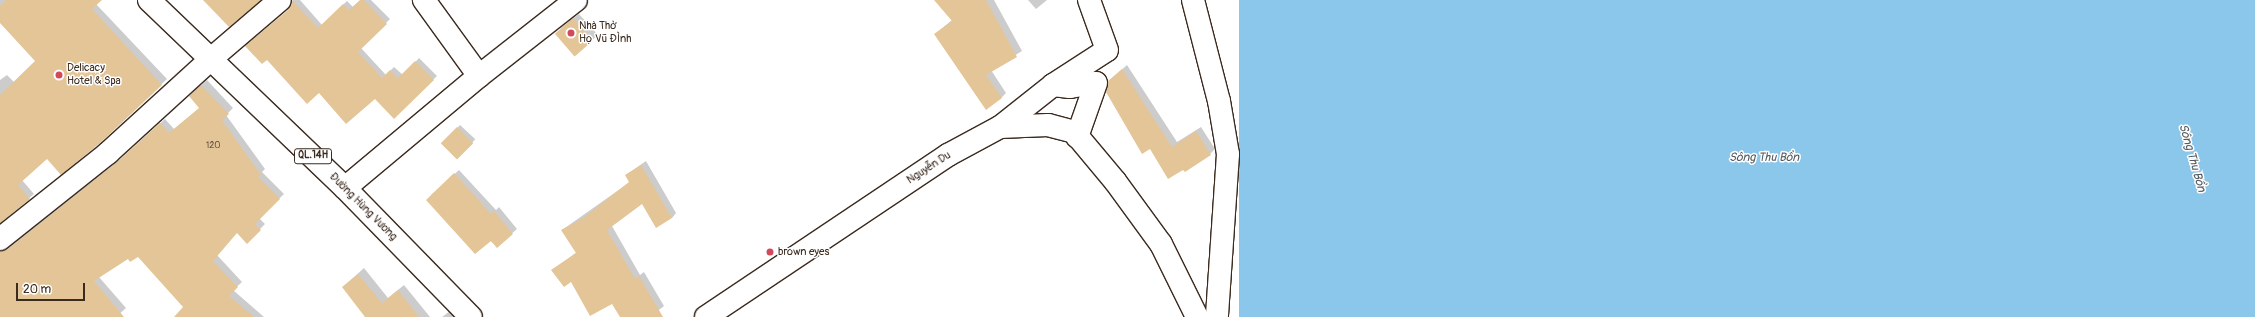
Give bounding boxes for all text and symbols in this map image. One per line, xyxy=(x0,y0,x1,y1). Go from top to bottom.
place label: Nhà Thờ Họ Vũ ĐÌnh xyxy=(579,20,631,46)
marker: Nhà Thờ Họ Vũ ĐÌnh xyxy=(566,28,576,38)
place label: Delicacy Hotel & Spa xyxy=(67,62,121,88)
marker: Delicacy Hotel & Spa xyxy=(54,70,64,80)
water label: Sông Thu Bồn xyxy=(2175,122,2209,194)
house number: 120 xyxy=(206,141,220,151)
road number: QL.14H xyxy=(294,148,332,164)
street label: Nguyễn Du xyxy=(905,149,953,187)
water label: Sông Thu Bồn xyxy=(1729,151,1799,165)
street label: Đường Hùng Vương xyxy=(326,170,400,244)
place label: brown eyes xyxy=(778,245,829,259)
marker: brown eyes xyxy=(765,247,775,257)
scale bar xyxy=(18,275,87,301)
text: 20 m xyxy=(23,282,51,297)

